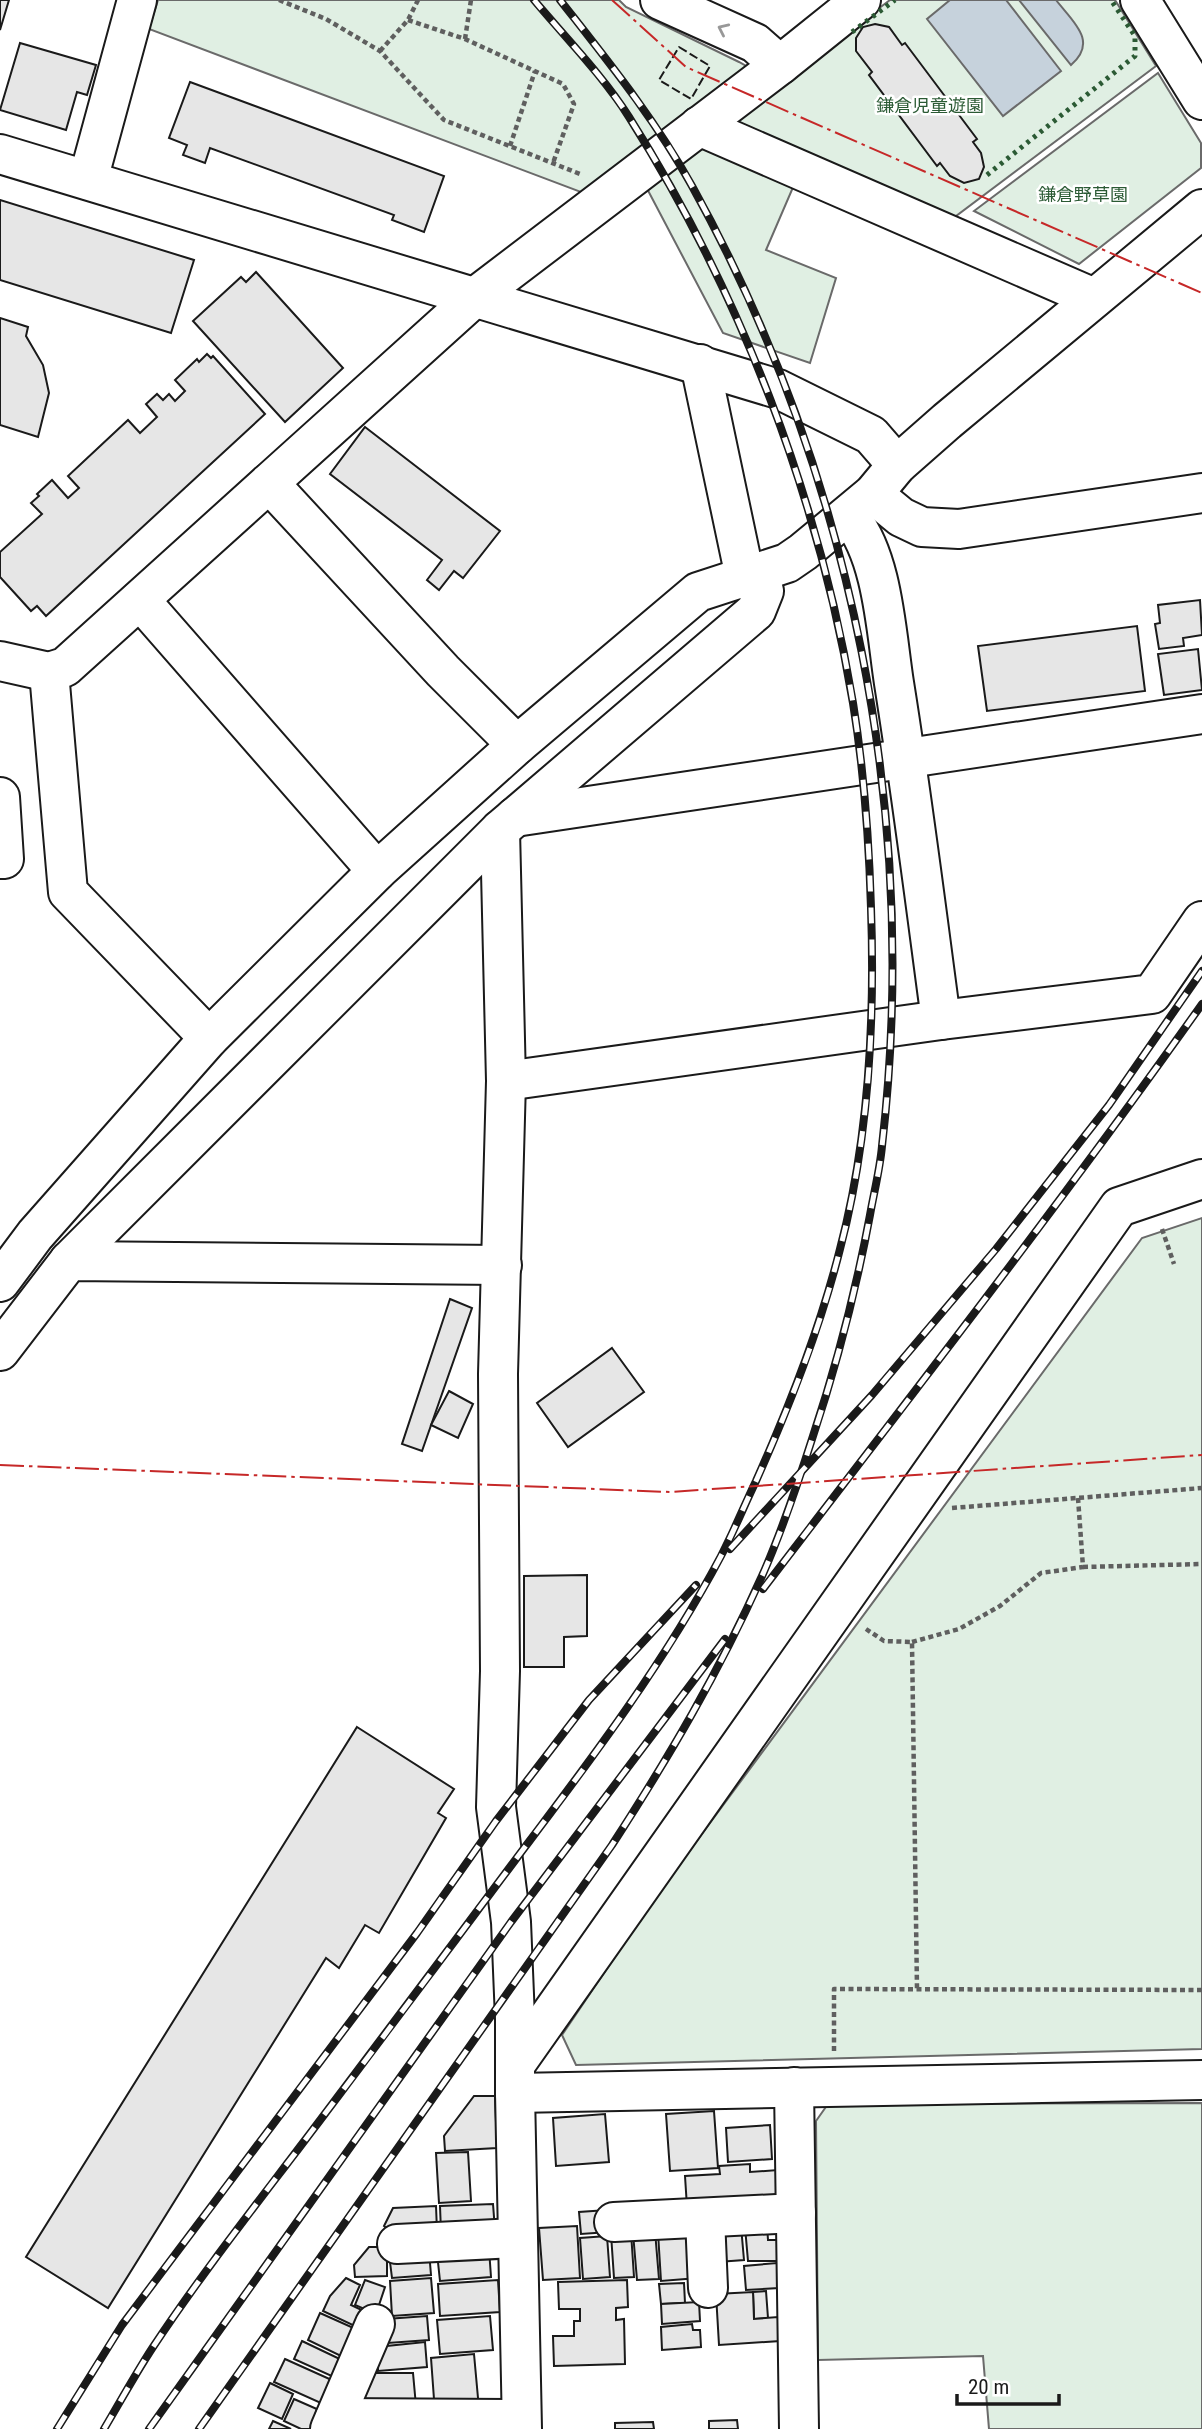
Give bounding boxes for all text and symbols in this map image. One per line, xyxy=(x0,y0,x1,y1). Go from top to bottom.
one-way arrow xyxy=(718,23,730,37)
park label: 鎌倉児童遊園 xyxy=(876,95,984,116)
park label: 鎌倉野草園 xyxy=(1038,184,1128,205)
scale bar xyxy=(957,2362,1058,2406)
text: 20 m xyxy=(968,2375,1009,2399)

